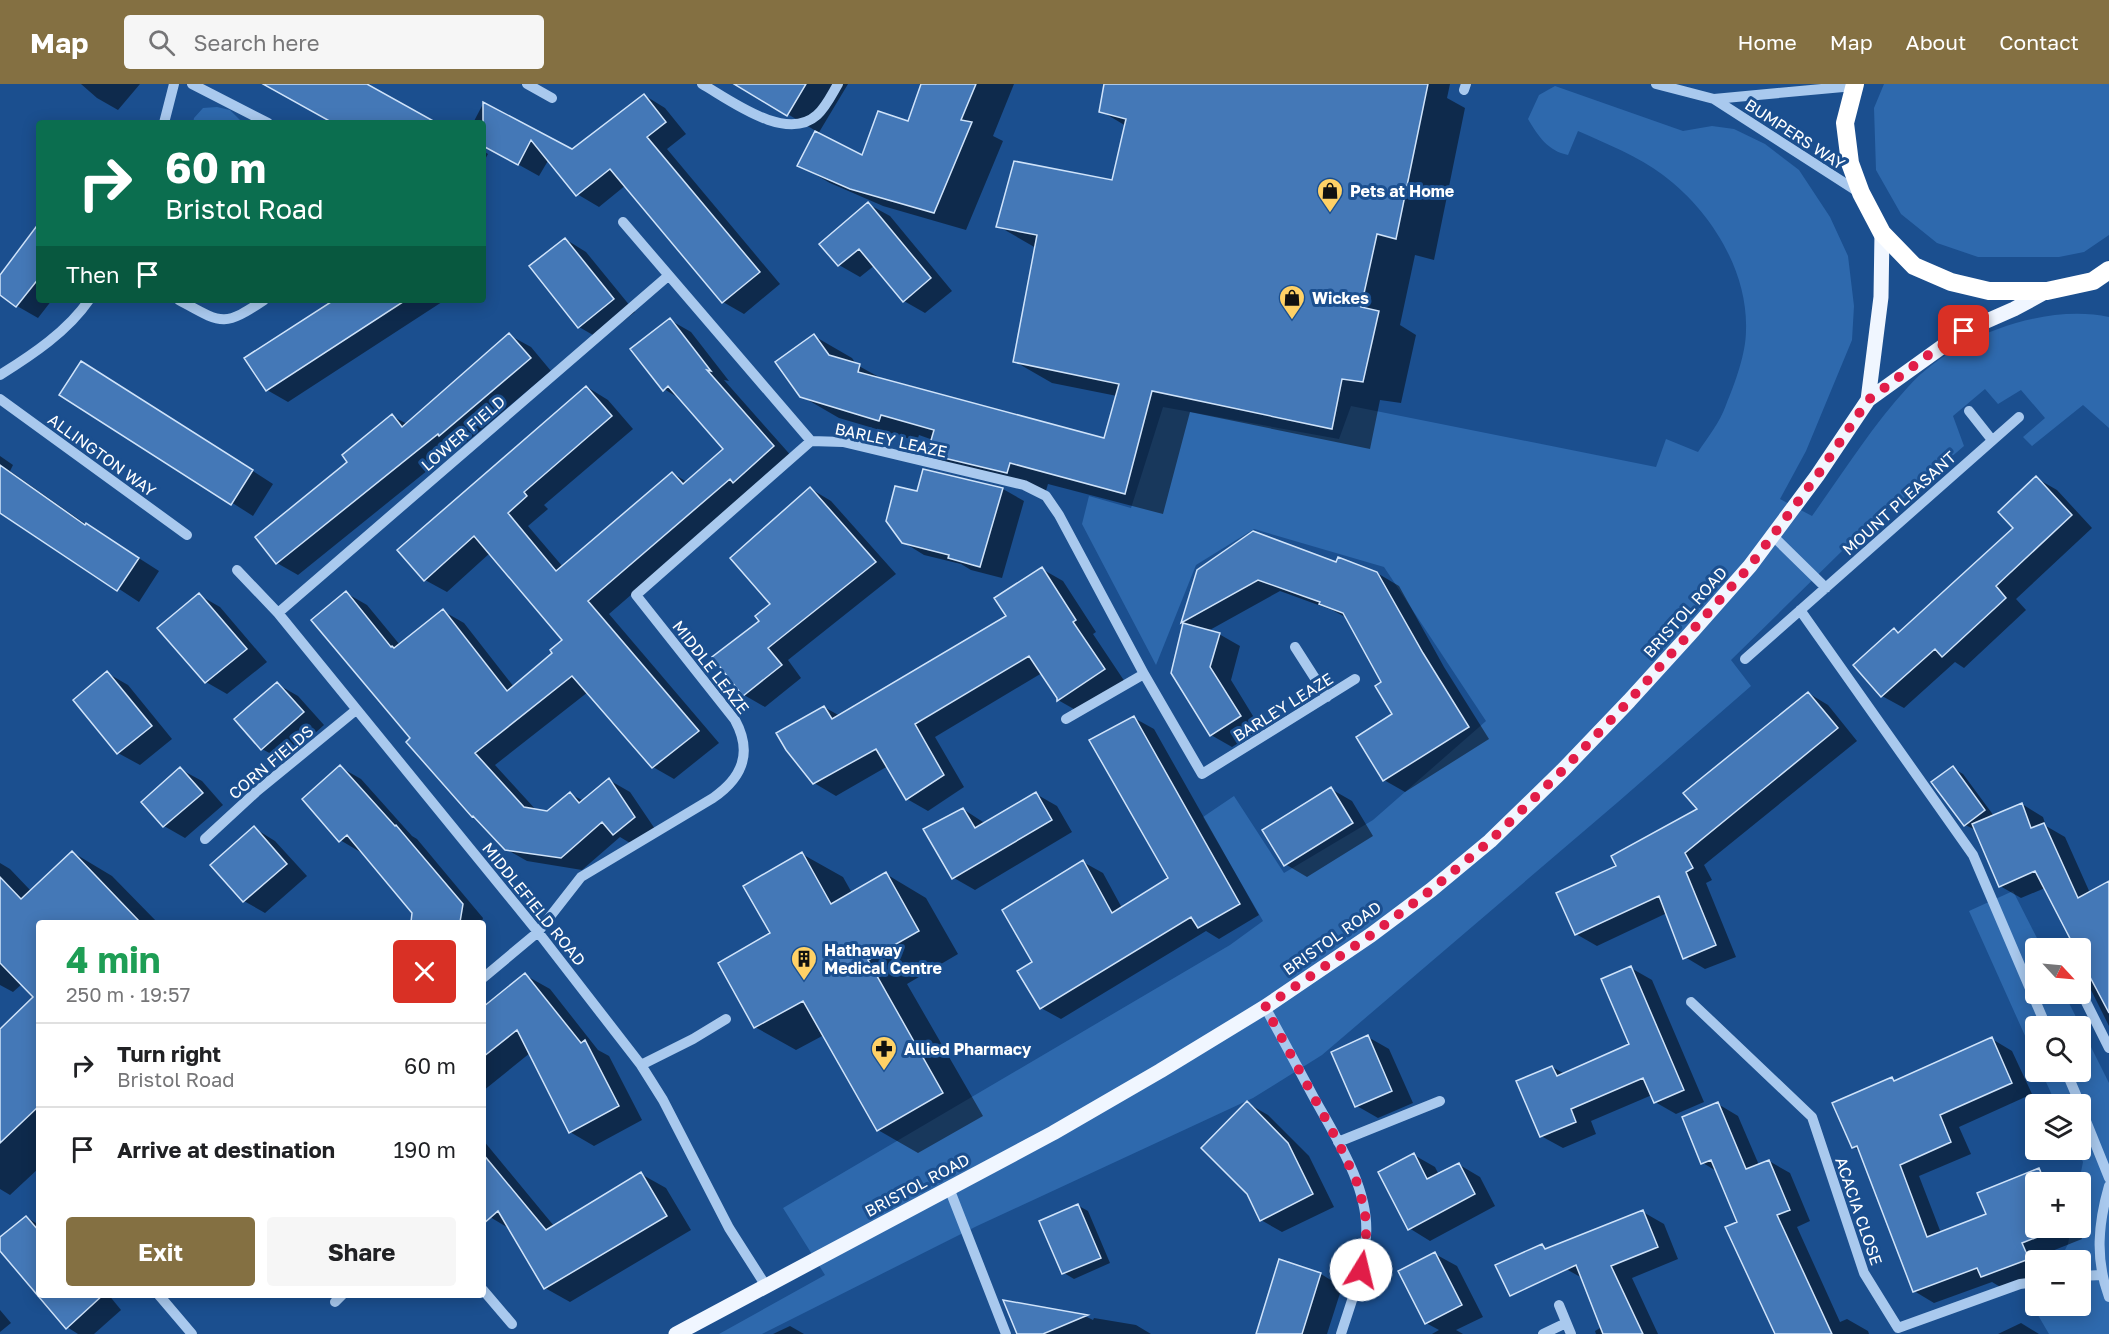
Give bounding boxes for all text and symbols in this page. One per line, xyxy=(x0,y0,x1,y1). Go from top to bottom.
search box xyxy=(124,15,544,69)
text: Map xyxy=(30,26,88,59)
icon: search xyxy=(145,26,178,59)
text: Search here xyxy=(193,29,319,56)
text: Home xyxy=(1737,29,1797,55)
text: Map xyxy=(1830,29,1873,55)
text: About xyxy=(1906,29,1966,55)
text: Contact xyxy=(1999,29,2079,55)
street label: BUMPERS WAY xyxy=(1741,94,1849,174)
text: 60 m xyxy=(165,142,266,192)
icon: right xyxy=(66,144,144,222)
shop icon: Pets at Home xyxy=(1315,176,1345,214)
place label: Pets at Home xyxy=(1350,181,1454,201)
text: Bristol Road xyxy=(165,193,324,225)
icon: arrive xyxy=(131,258,164,291)
text: Then xyxy=(66,261,119,288)
shop icon: Wickes xyxy=(1277,283,1307,321)
place label: Wickes xyxy=(1312,288,1369,308)
pin xyxy=(1938,305,1989,356)
icon: arrive xyxy=(1947,314,1980,347)
street label: LOWER FIELD xyxy=(417,391,509,475)
street label: ALLINGTON WAY xyxy=(44,409,160,501)
street label: BARLEY LEAZE xyxy=(833,418,949,462)
street label: MOUNT PLEASANT xyxy=(1838,447,1960,559)
street label: BRISTOL ROAD xyxy=(1639,562,1731,662)
street label: MIDDLE LEAZE xyxy=(668,616,754,718)
street label: BARLEY LEAZE xyxy=(1229,668,1337,746)
street label: CORN FIELDS xyxy=(224,721,318,803)
street label: MIDDLEFIELD ROAD xyxy=(478,838,590,970)
street label: BRISTOL ROAD xyxy=(1279,897,1385,979)
text: 4 min xyxy=(66,938,161,981)
north arrow xyxy=(2025,938,2091,1004)
map controls xyxy=(2025,938,2091,1316)
button: close xyxy=(393,940,456,1003)
place label: Hathaway Medical Centre xyxy=(824,940,942,978)
building icon: Hathaway Medical Centre xyxy=(789,944,819,982)
text: 250 m · 19:57 xyxy=(66,982,190,1006)
button: search xyxy=(2025,1016,2091,1082)
pharmacy icon: Allied Pharmacy xyxy=(869,1034,899,1072)
place label: Allied Pharmacy xyxy=(904,1039,1032,1059)
text: Turn right xyxy=(117,1040,221,1067)
icon: right xyxy=(66,1049,99,1082)
text: 60 m xyxy=(404,1052,456,1079)
text: Bristol Road xyxy=(117,1067,235,1091)
button: layers xyxy=(2025,1094,2091,1160)
icon: arrive xyxy=(66,1133,99,1166)
text: Arrive at destination xyxy=(117,1136,335,1163)
text: 190 m xyxy=(393,1136,456,1163)
street label: BRISTOL ROAD xyxy=(861,1149,973,1221)
street label: ACACIA CLOSE xyxy=(1831,1154,1887,1268)
button: + xyxy=(2025,1172,2091,1238)
button: Exit xyxy=(66,1217,255,1286)
button: Share xyxy=(267,1217,456,1286)
position arrow xyxy=(1329,1238,1393,1302)
button: − xyxy=(2025,1250,2091,1316)

